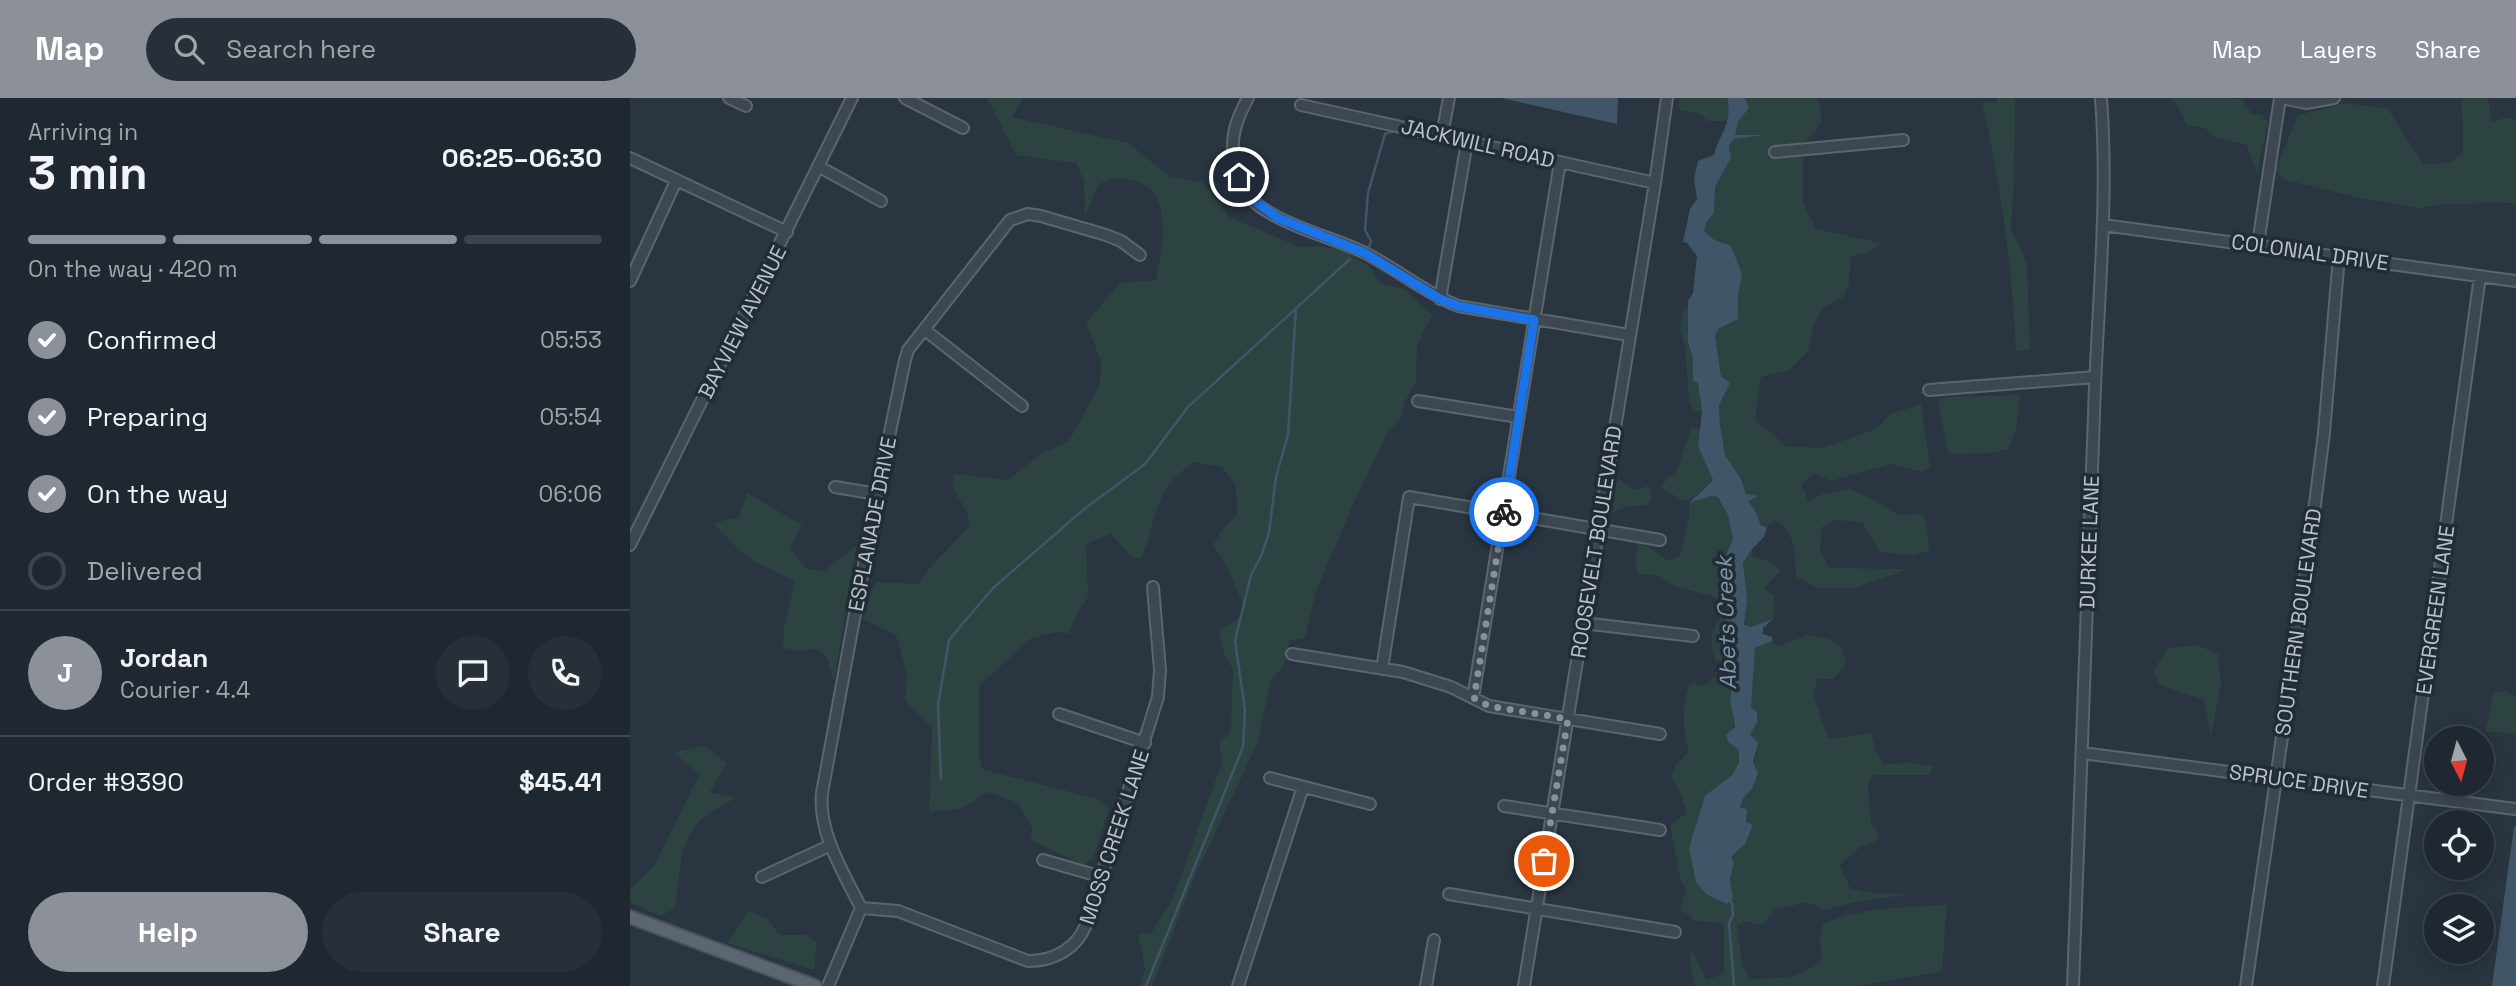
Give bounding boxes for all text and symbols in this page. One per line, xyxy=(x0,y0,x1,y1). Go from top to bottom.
search box xyxy=(146,18,636,81)
text: Map xyxy=(35,28,104,70)
icon: search xyxy=(170,30,208,68)
text: Search here xyxy=(226,32,376,66)
text: Map xyxy=(2212,34,2262,65)
text: Layers xyxy=(2300,34,2377,65)
text: Share xyxy=(2415,34,2481,65)
street label: JACKWILL ROAD xyxy=(1399,112,1557,174)
text: Arriving in xyxy=(28,117,138,147)
text: 06:25–06:30 xyxy=(442,141,602,175)
text: 3 min xyxy=(28,144,148,202)
pin xyxy=(1209,147,1269,207)
icon: home xyxy=(1220,158,1258,196)
street label: COLONIAL DRIVE xyxy=(2230,228,2390,276)
street label: BAYVIEW AVENUE xyxy=(692,241,792,403)
text: On the way · 420 m xyxy=(28,254,238,284)
icon: check xyxy=(28,321,66,359)
text: Confirmed xyxy=(87,323,217,357)
text: 05:53 xyxy=(540,325,602,355)
icon: check xyxy=(28,398,66,436)
text: Preparing xyxy=(87,400,208,434)
text: 05:54 xyxy=(540,402,602,432)
street label: ROOSEVELT BOULEVARD xyxy=(1564,424,1628,660)
street label: ESPLANADE DRIVE xyxy=(842,434,902,614)
icon: check xyxy=(28,475,66,513)
street label: DURKEE LANE xyxy=(2073,475,2105,609)
text: On the way xyxy=(87,477,228,511)
courier xyxy=(1469,477,1539,547)
text: 06:06 xyxy=(539,479,602,509)
icon: bike xyxy=(1485,493,1523,531)
street label: SOUTHERN BOULEVARD xyxy=(2269,507,2327,737)
street label: EVERGREEN LANE xyxy=(2410,524,2460,696)
water label: Abets Creek xyxy=(1709,553,1743,690)
text: Delivered xyxy=(87,554,203,588)
button: chat xyxy=(436,636,510,710)
button: phone xyxy=(528,636,602,710)
text: Jordan xyxy=(120,641,208,675)
text: J xyxy=(57,656,73,690)
text: Courier · 4.4 xyxy=(120,675,250,705)
north arrow xyxy=(2424,726,2494,796)
map controls xyxy=(2424,726,2494,964)
street label: MOSS CREEK LANE xyxy=(1073,746,1155,928)
street label: SPRUCE DRIVE xyxy=(2228,758,2370,804)
text: Order #9390 xyxy=(28,765,184,799)
text: $45.41 xyxy=(519,765,602,799)
button: locate xyxy=(2424,810,2494,880)
pin xyxy=(1514,831,1574,891)
icon: bag xyxy=(1525,842,1563,880)
button: Help xyxy=(28,892,308,972)
button: Share xyxy=(322,892,602,972)
button: layers xyxy=(2424,894,2494,964)

